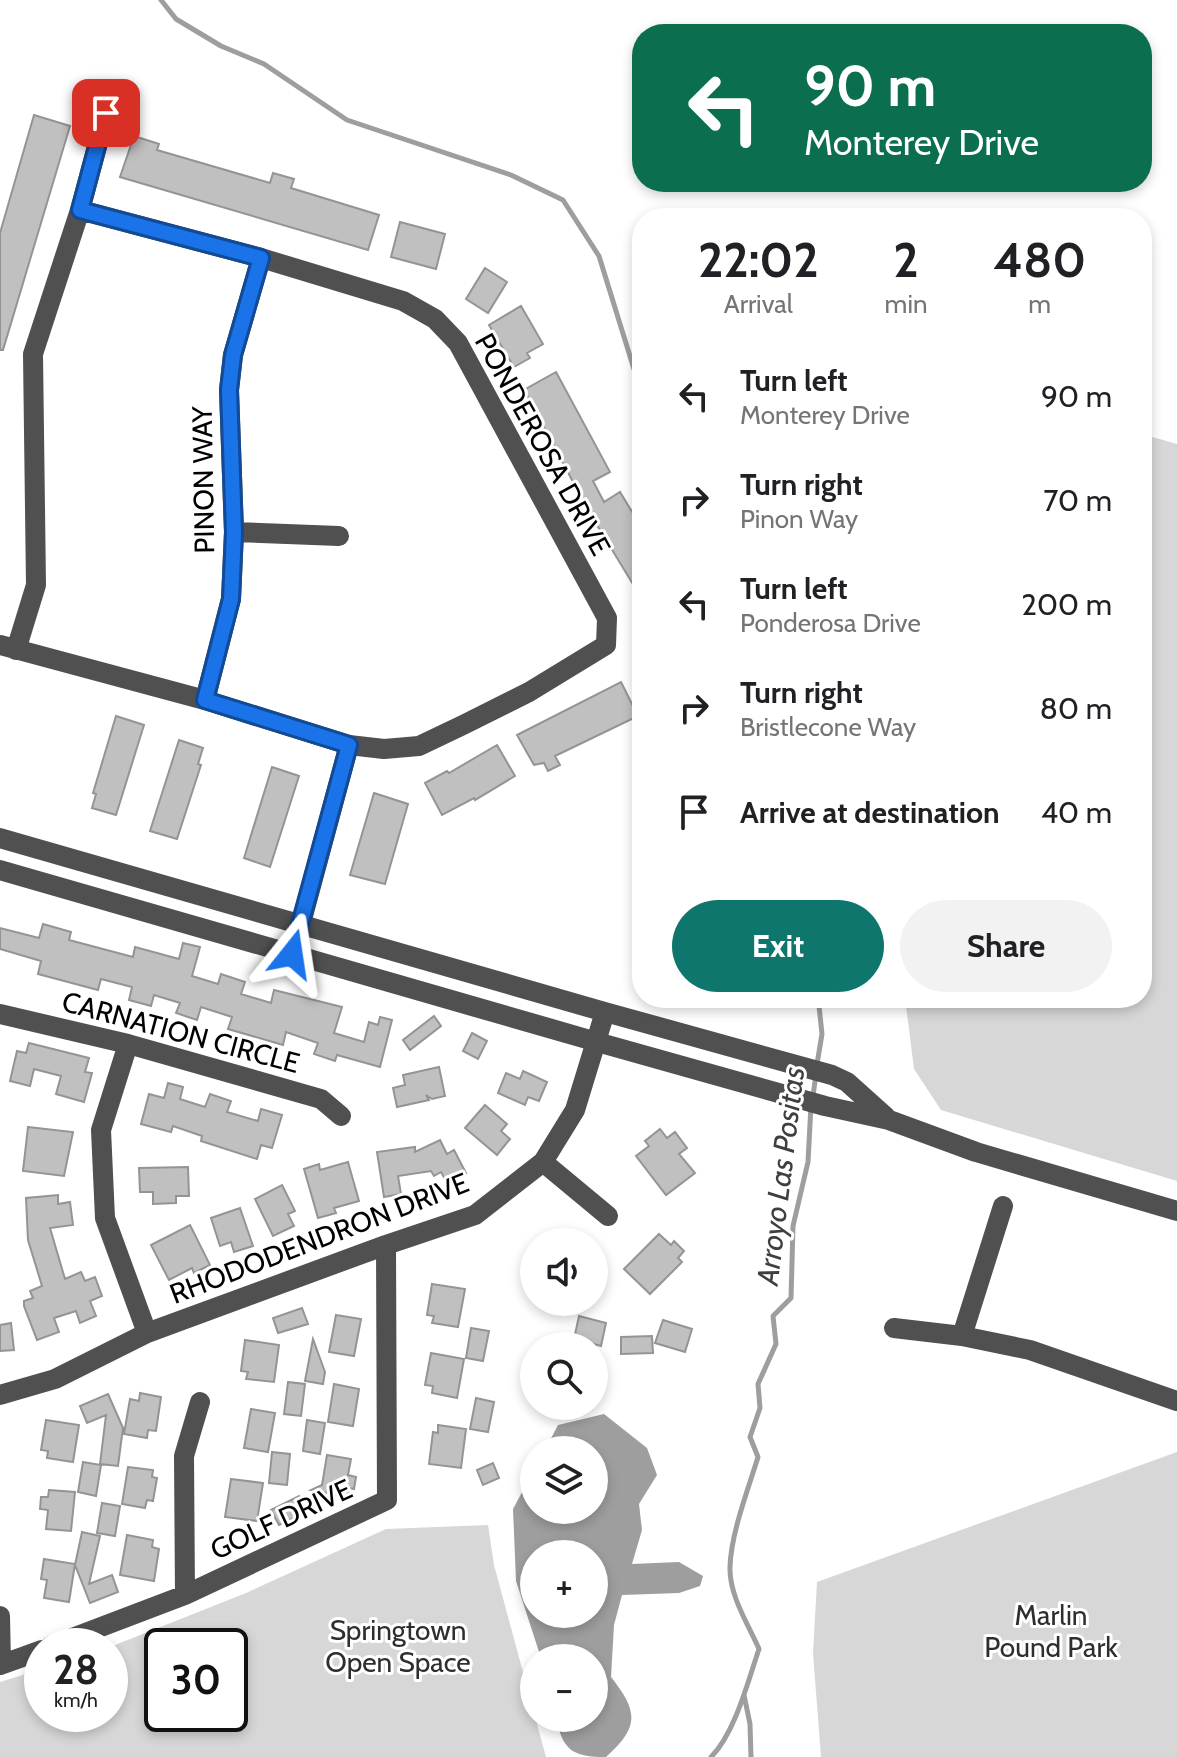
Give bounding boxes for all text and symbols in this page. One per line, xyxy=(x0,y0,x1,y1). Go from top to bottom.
text: 90 m xyxy=(804,52,936,120)
icon: left xyxy=(672,56,776,160)
pin xyxy=(72,79,140,147)
icon: arrive xyxy=(84,91,128,135)
text: Monterey Drive xyxy=(804,120,1039,164)
text: 22:02 xyxy=(698,231,819,289)
text: 2 xyxy=(893,231,919,289)
text: 480 xyxy=(993,231,1086,289)
text: Arrival xyxy=(724,288,793,320)
text: min xyxy=(885,288,927,320)
text: m xyxy=(1028,288,1051,320)
street label: PONDEROSA DRIVE xyxy=(468,327,618,561)
text: Turn left xyxy=(740,362,848,399)
icon: left xyxy=(672,374,716,418)
text: 90 m xyxy=(1041,378,1112,415)
text: Monterey Drive xyxy=(740,399,910,431)
street label: PINON WAY xyxy=(185,405,221,554)
text: Turn right xyxy=(740,466,863,503)
icon: right xyxy=(672,478,716,522)
text: 70 m xyxy=(1043,482,1112,519)
text: Pinon Way xyxy=(740,503,858,535)
text: Turn left xyxy=(740,570,848,607)
icon: left xyxy=(672,582,716,626)
text: 200 m xyxy=(1021,586,1112,623)
text: Ponderosa Drive xyxy=(740,607,921,639)
text: Turn right xyxy=(740,674,863,711)
icon: right xyxy=(672,686,716,730)
text: 80 m xyxy=(1040,690,1112,727)
text: Bristlecone Way xyxy=(740,711,916,743)
icon: arrive xyxy=(672,790,716,834)
text: Arrive at destination xyxy=(740,794,1000,831)
text: 40 m xyxy=(1041,794,1112,831)
button: Exit xyxy=(672,900,884,992)
button: Share xyxy=(900,900,1112,992)
position arrow xyxy=(250,912,334,996)
street label: CARNATION CIRCLE xyxy=(59,984,303,1080)
water label: Arroyo Las Positas xyxy=(749,1065,812,1289)
street label: RHODODENDRON DRIVE xyxy=(165,1165,473,1311)
map controls xyxy=(520,1228,608,1732)
button: sound xyxy=(520,1228,608,1316)
button: search xyxy=(520,1332,608,1420)
button: layers xyxy=(520,1436,608,1524)
street label: GOLF DRIVE xyxy=(205,1471,357,1567)
button: + xyxy=(520,1540,608,1628)
park label: Marlin Pound Park xyxy=(984,1598,1118,1664)
park label: Springtown Open Space xyxy=(325,1613,471,1679)
speed limit sign: 30 xyxy=(144,1628,248,1732)
button: − xyxy=(520,1644,608,1732)
text: 28 xyxy=(53,1645,99,1694)
text: km/h xyxy=(54,1688,98,1712)

